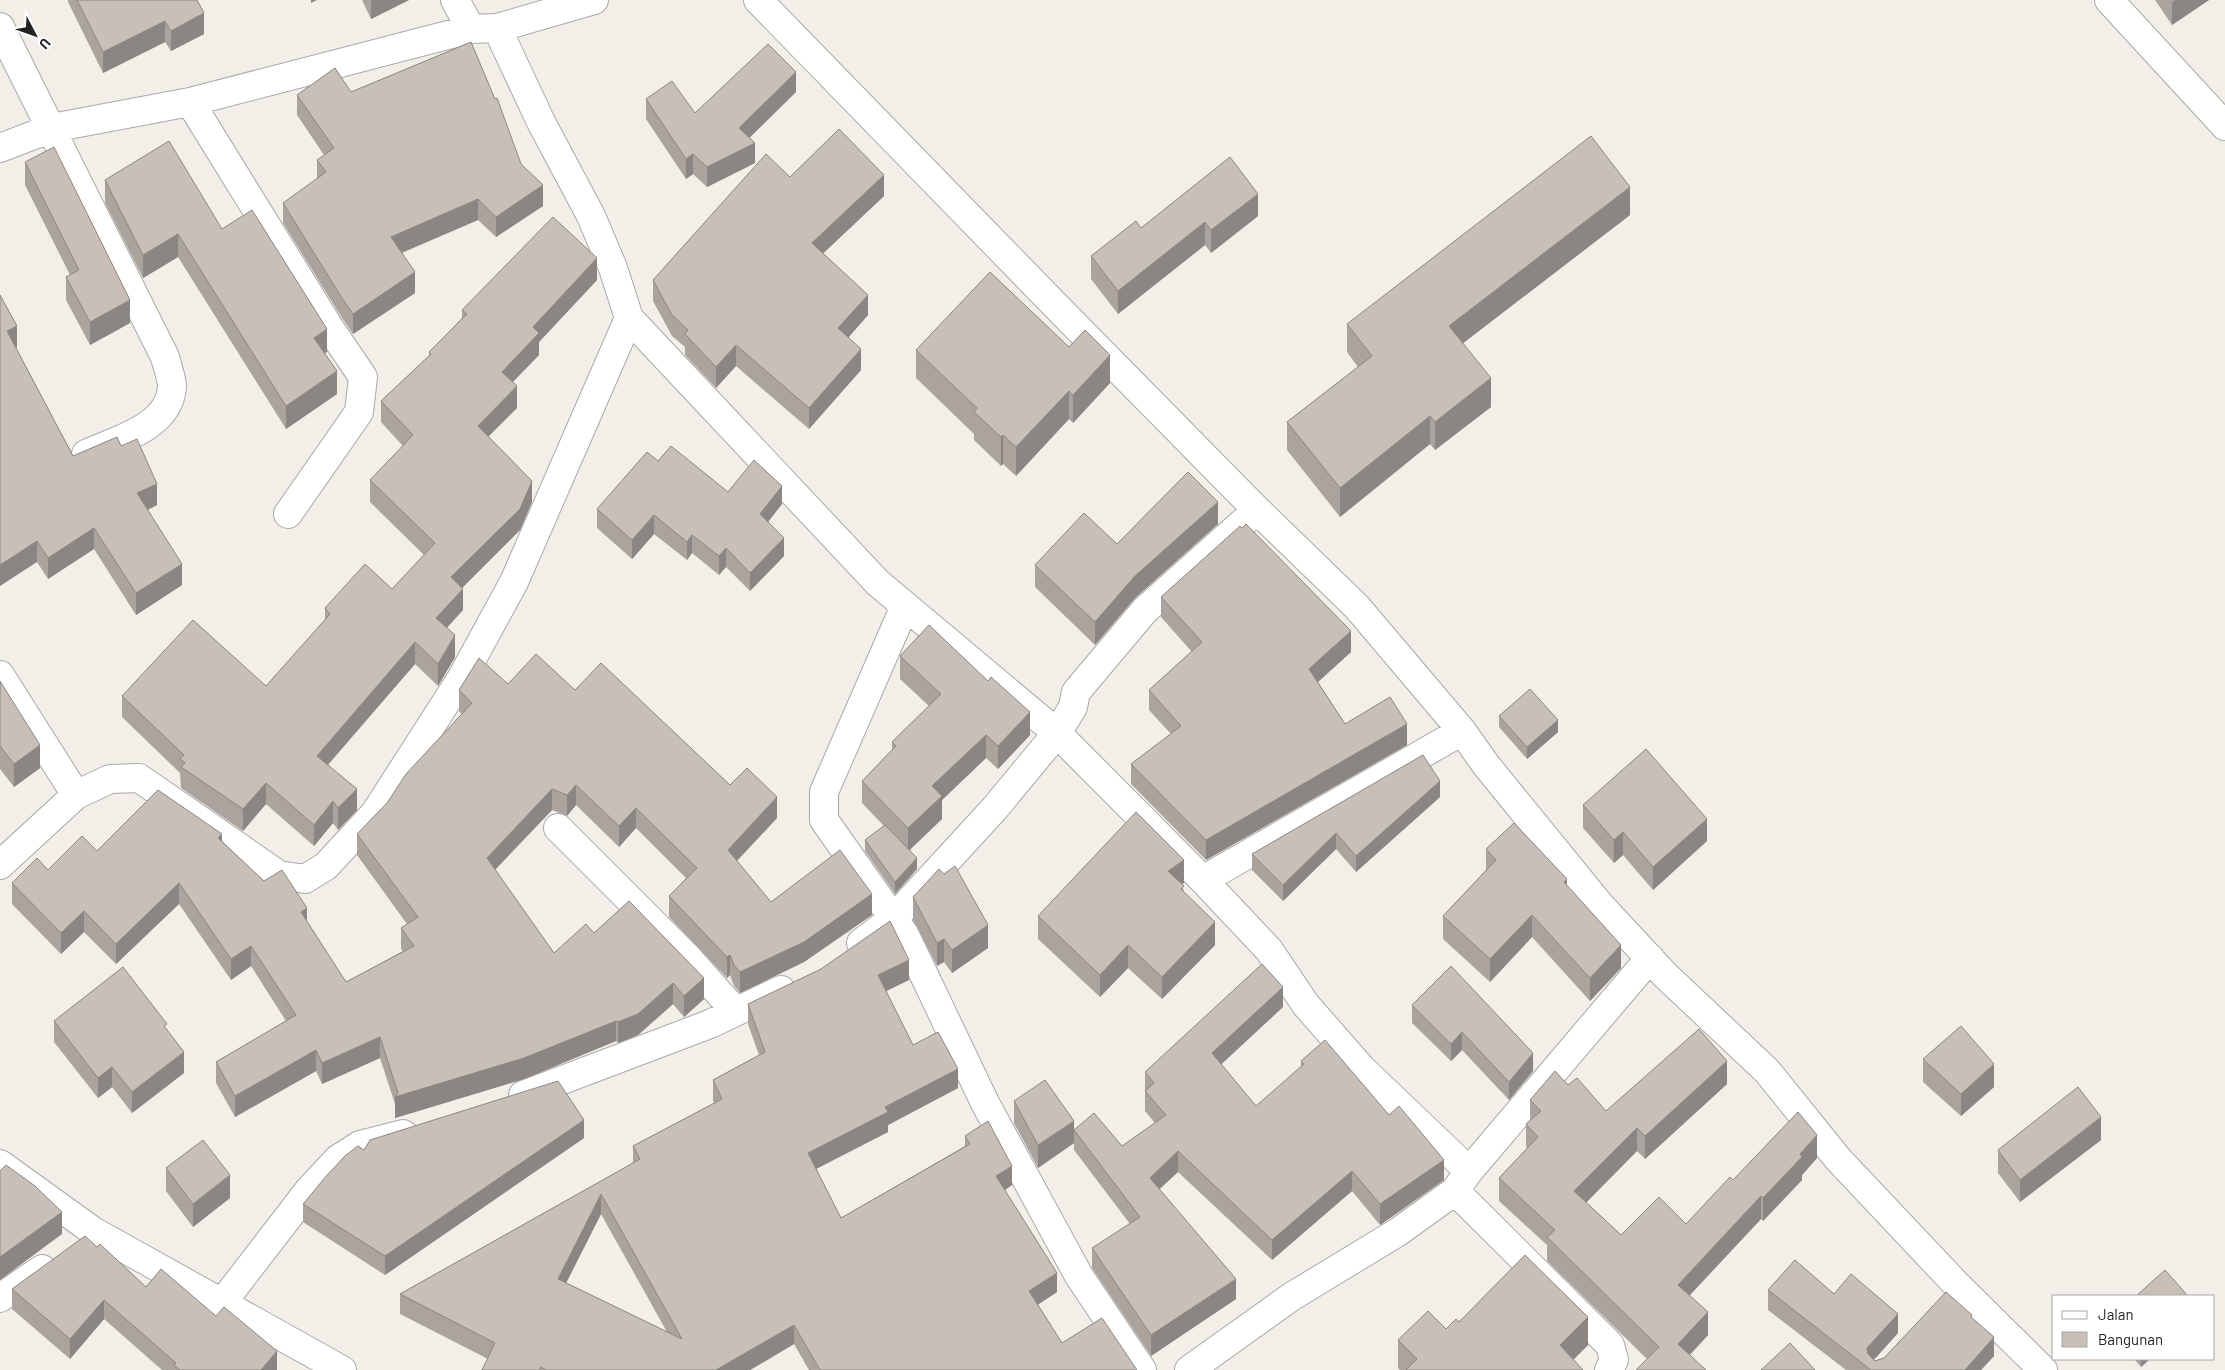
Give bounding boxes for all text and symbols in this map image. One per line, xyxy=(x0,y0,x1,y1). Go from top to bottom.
north arrow xyxy=(10,10,60,60)
text: U xyxy=(36,35,54,53)
legend xyxy=(2052,1295,2215,1360)
text: Jalan xyxy=(2098,1305,2134,1323)
text: Bangunan xyxy=(2098,1330,2163,1348)

